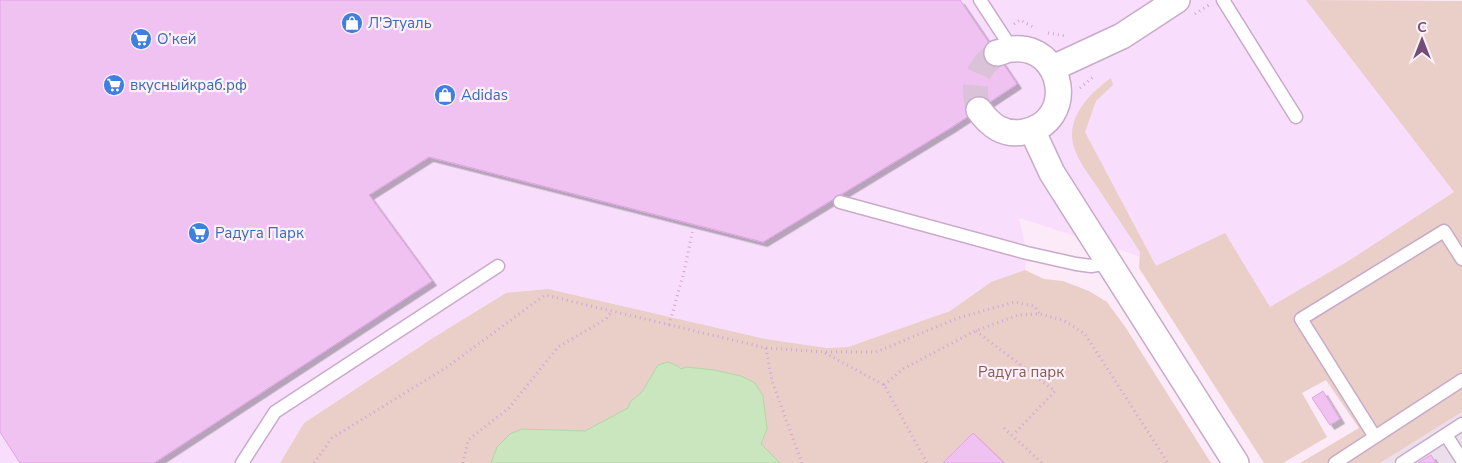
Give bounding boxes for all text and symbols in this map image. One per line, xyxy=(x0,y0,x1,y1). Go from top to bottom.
shop icon: Л'Этуаль xyxy=(340,11,364,35)
place label: Л'Этуаль xyxy=(368,13,432,33)
north arrow xyxy=(1397,15,1447,65)
text: С xyxy=(1417,18,1427,37)
supermarket icon: О’кей xyxy=(129,27,153,51)
place label: О’кей xyxy=(157,29,197,49)
supermarket icon: вкусныйкраб.рф xyxy=(102,73,126,97)
place label: вкусныйкраб.рф xyxy=(130,75,247,95)
shop icon: Adidas xyxy=(433,83,457,107)
place label: Adidas xyxy=(461,85,508,105)
supermarket icon: Радуга Парк xyxy=(187,221,211,245)
place label: Радуга Парк xyxy=(215,223,304,243)
park label: Радуга парк xyxy=(978,362,1064,382)

